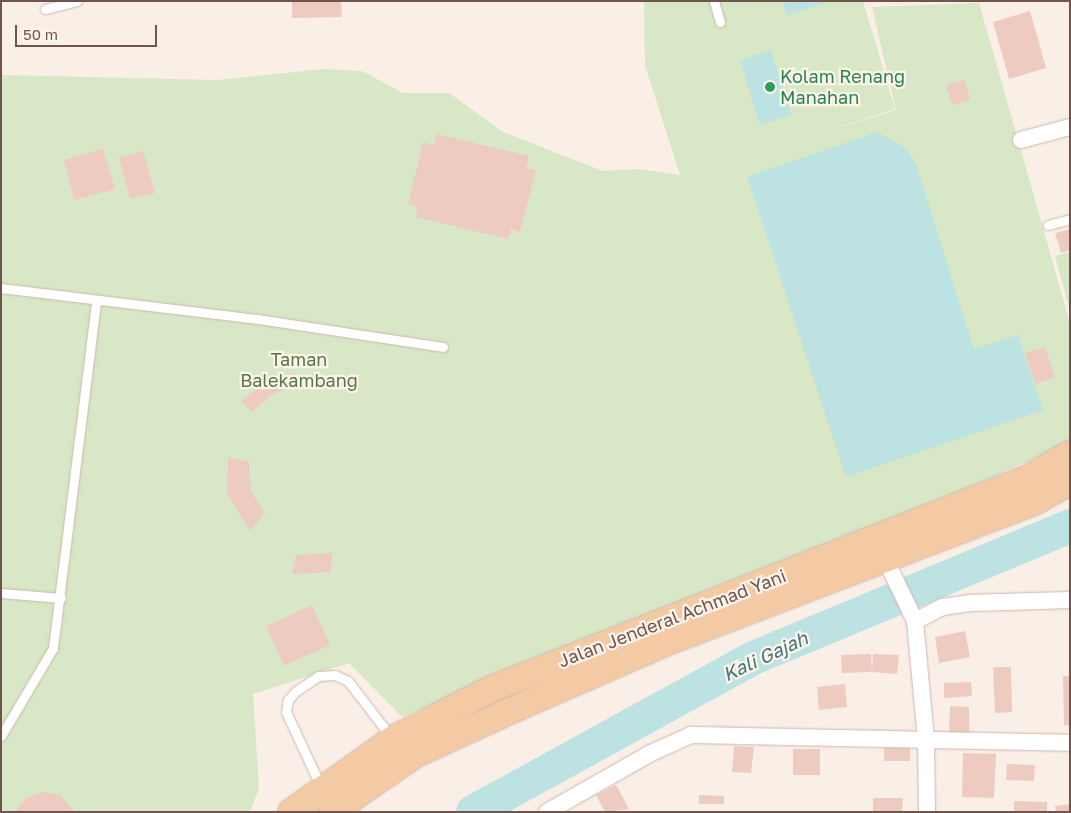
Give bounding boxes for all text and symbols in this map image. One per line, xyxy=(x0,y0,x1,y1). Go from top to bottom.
scale bar xyxy=(18,15,160,47)
text: 50 m xyxy=(23,25,58,43)
place label: Kolam Renang Manahan xyxy=(780,66,905,108)
marker: Kolam Renang Manahan xyxy=(764,81,776,93)
park label: Taman Balekambang xyxy=(240,349,358,392)
street label: Jalan Jenderal Achmad Yani xyxy=(555,564,789,672)
water label: Kali Gajah xyxy=(719,626,811,686)

